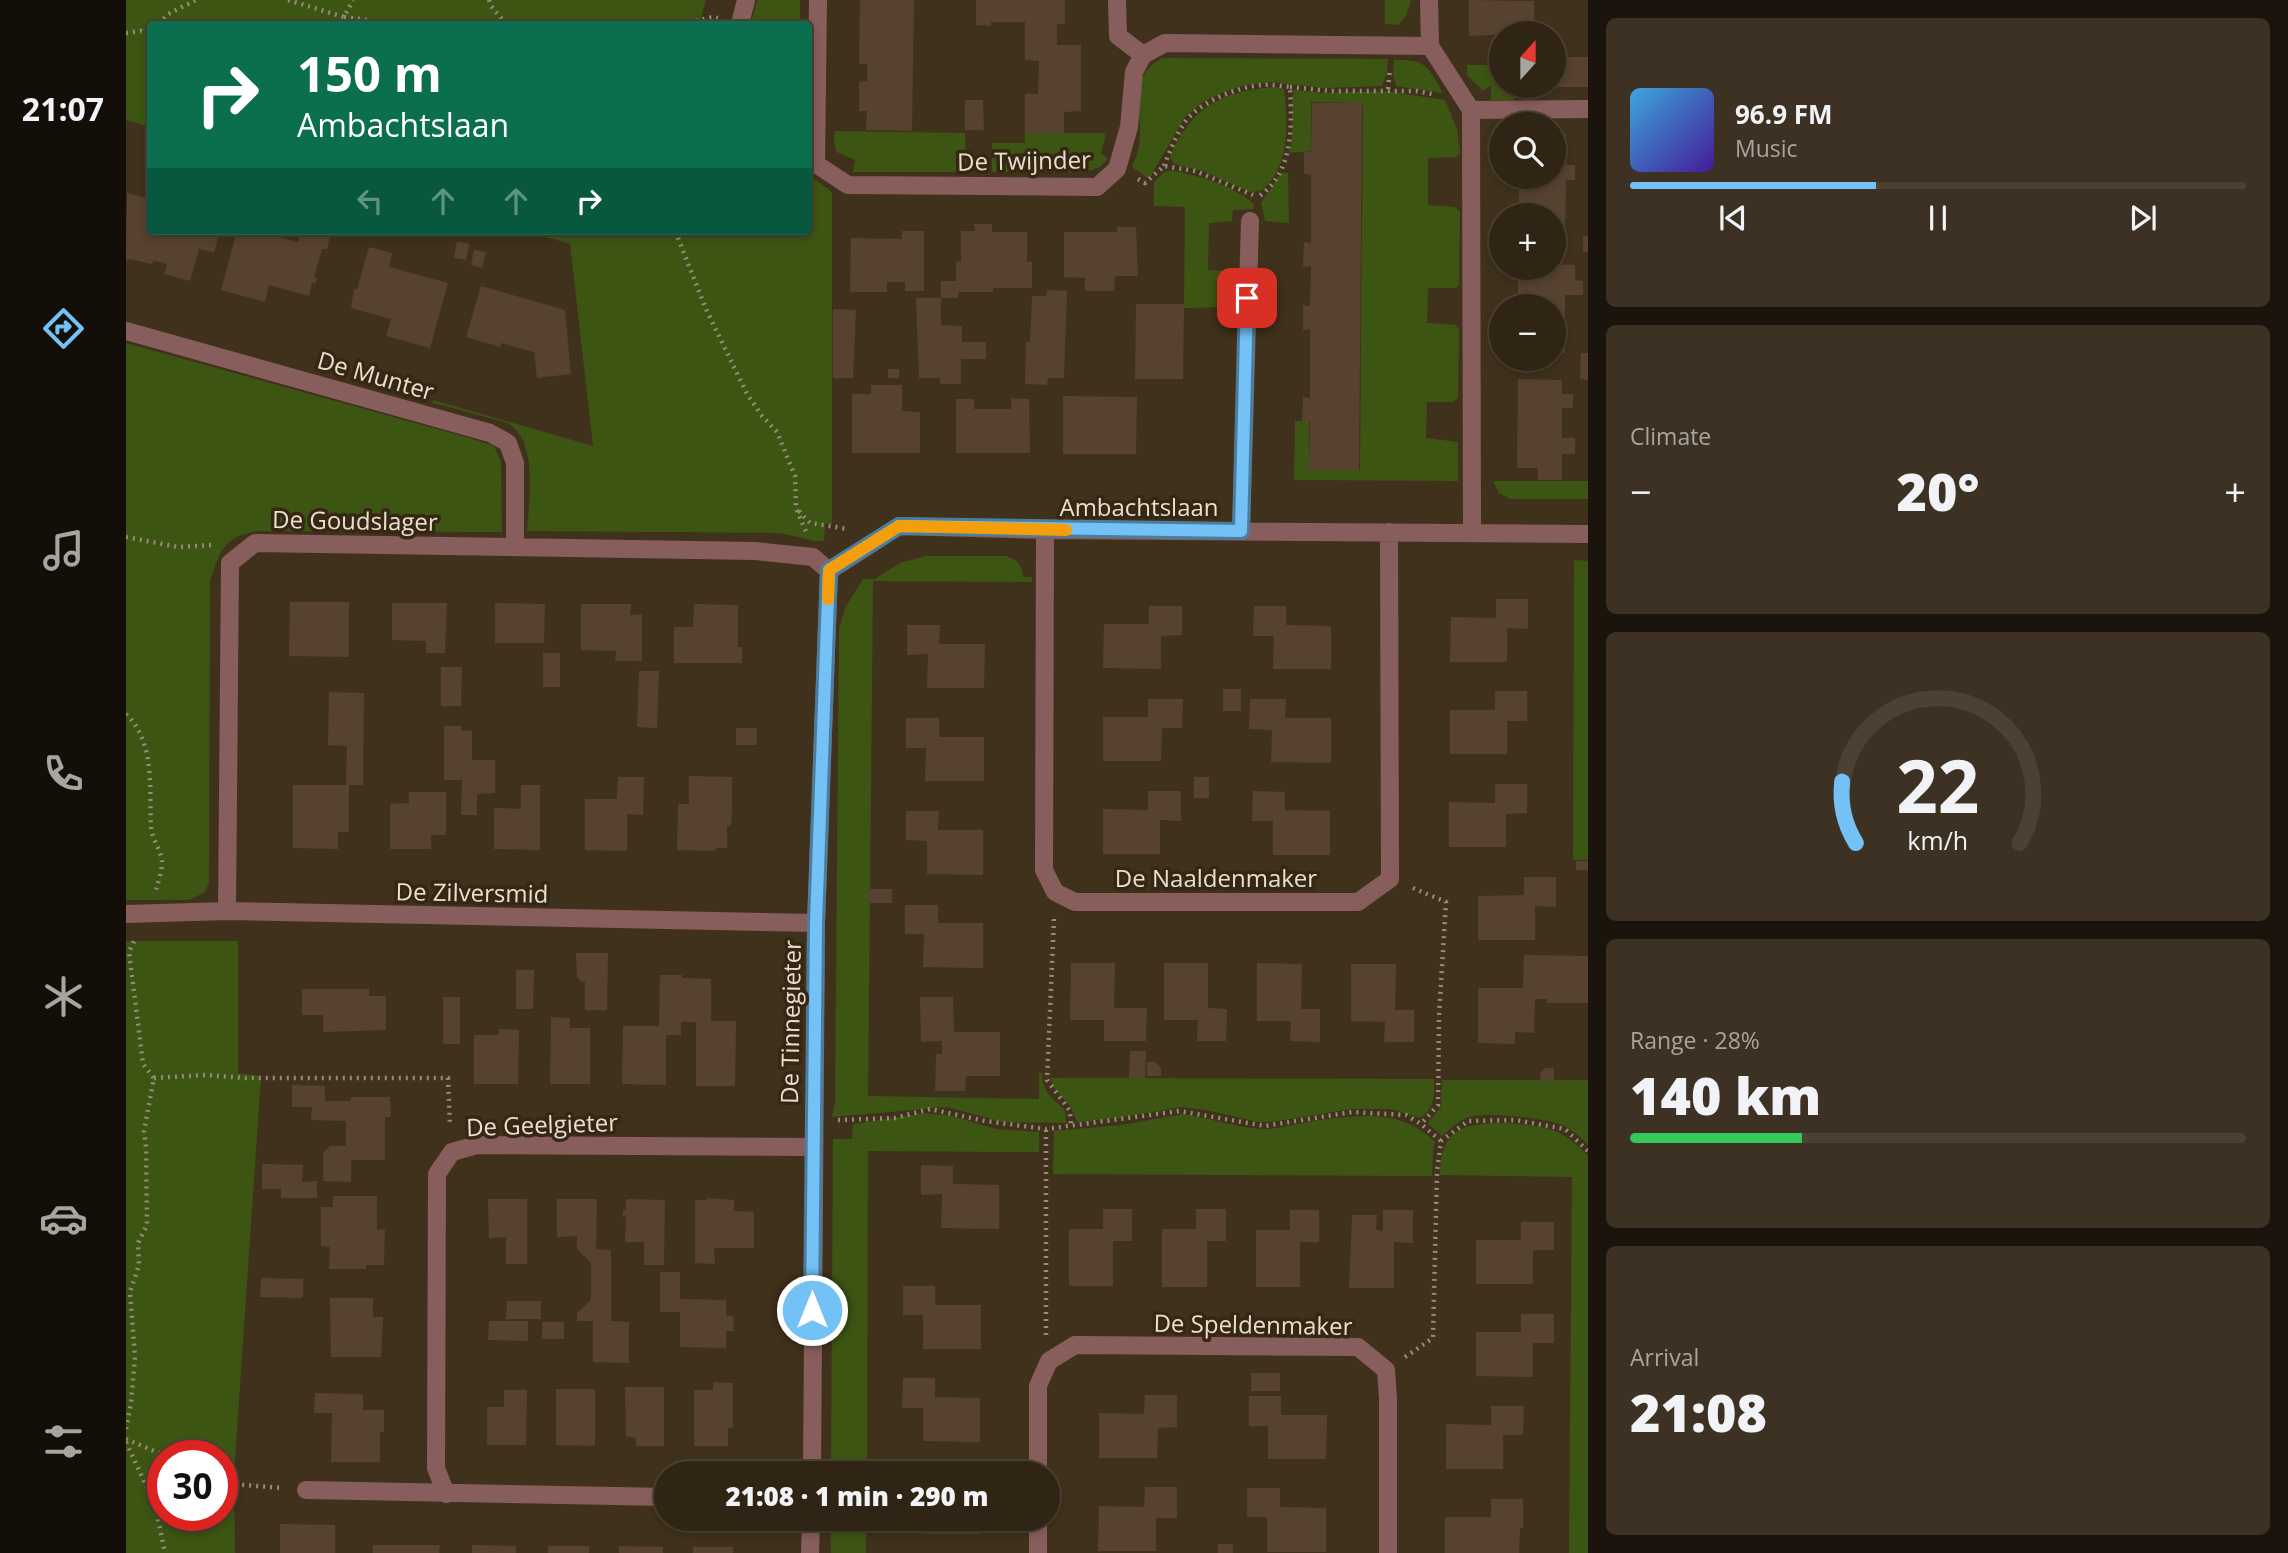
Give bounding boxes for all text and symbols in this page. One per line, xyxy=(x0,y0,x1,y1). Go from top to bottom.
north arrow xyxy=(1489,21,1566,98)
map controls xyxy=(1489,21,1566,371)
text: 150 m xyxy=(297,40,442,106)
icon: right xyxy=(182,49,273,140)
text: 21:07 xyxy=(22,87,104,130)
text: 96.9 FM xyxy=(1735,96,1833,132)
text: Ambachtslaan xyxy=(297,103,509,146)
button: search xyxy=(1489,112,1566,189)
text: Music xyxy=(1735,132,1798,164)
street label: De Twijnder xyxy=(957,142,1091,178)
icon: left xyxy=(351,182,389,220)
icon: ahead xyxy=(424,182,462,220)
icon: ahead xyxy=(497,182,535,220)
icon: right xyxy=(570,182,608,220)
icon: previous xyxy=(1714,199,1752,237)
icon: pause xyxy=(1919,199,1957,237)
icon: next xyxy=(2124,199,2162,237)
button: + xyxy=(1489,203,1566,280)
pin xyxy=(1217,268,1277,328)
icon: arrive xyxy=(1228,279,1266,317)
button: − xyxy=(1489,294,1566,371)
icon: directions xyxy=(39,304,88,353)
street label: De Munter xyxy=(314,343,438,407)
text: Climate xyxy=(1630,420,1711,452)
text: 20° xyxy=(1897,455,1979,526)
text: − xyxy=(1630,465,1652,517)
text: + xyxy=(2224,465,2246,517)
street label: Ambachtslaan xyxy=(1059,490,1219,523)
street label: De Goudslager xyxy=(272,502,438,538)
icon: music xyxy=(39,526,88,575)
text: 22 xyxy=(1896,735,1980,834)
icon: phone xyxy=(39,749,88,798)
text: km/h xyxy=(1908,822,1968,856)
street label: De Naaldenmaker xyxy=(1115,861,1317,894)
street label: De Zilversmid xyxy=(395,874,549,910)
street label: De Tinnegieter xyxy=(772,940,808,1104)
icon: climate xyxy=(39,972,88,1021)
text: Range · 28% xyxy=(1630,1024,1760,1056)
text: 140 km xyxy=(1630,1059,1821,1130)
street label: De Geelgieter xyxy=(465,1105,619,1143)
icon: car xyxy=(39,1194,88,1243)
position arrow xyxy=(775,1273,849,1347)
street label: De Speldenmaker xyxy=(1153,1306,1353,1342)
text: Arrival xyxy=(1630,1341,1699,1373)
text: 21:08 xyxy=(1630,1376,1767,1447)
icon: filters xyxy=(39,1417,88,1466)
speed limit sign: 30 xyxy=(147,1440,238,1531)
text: 21:08 · 1 min · 290 m xyxy=(726,1478,988,1514)

